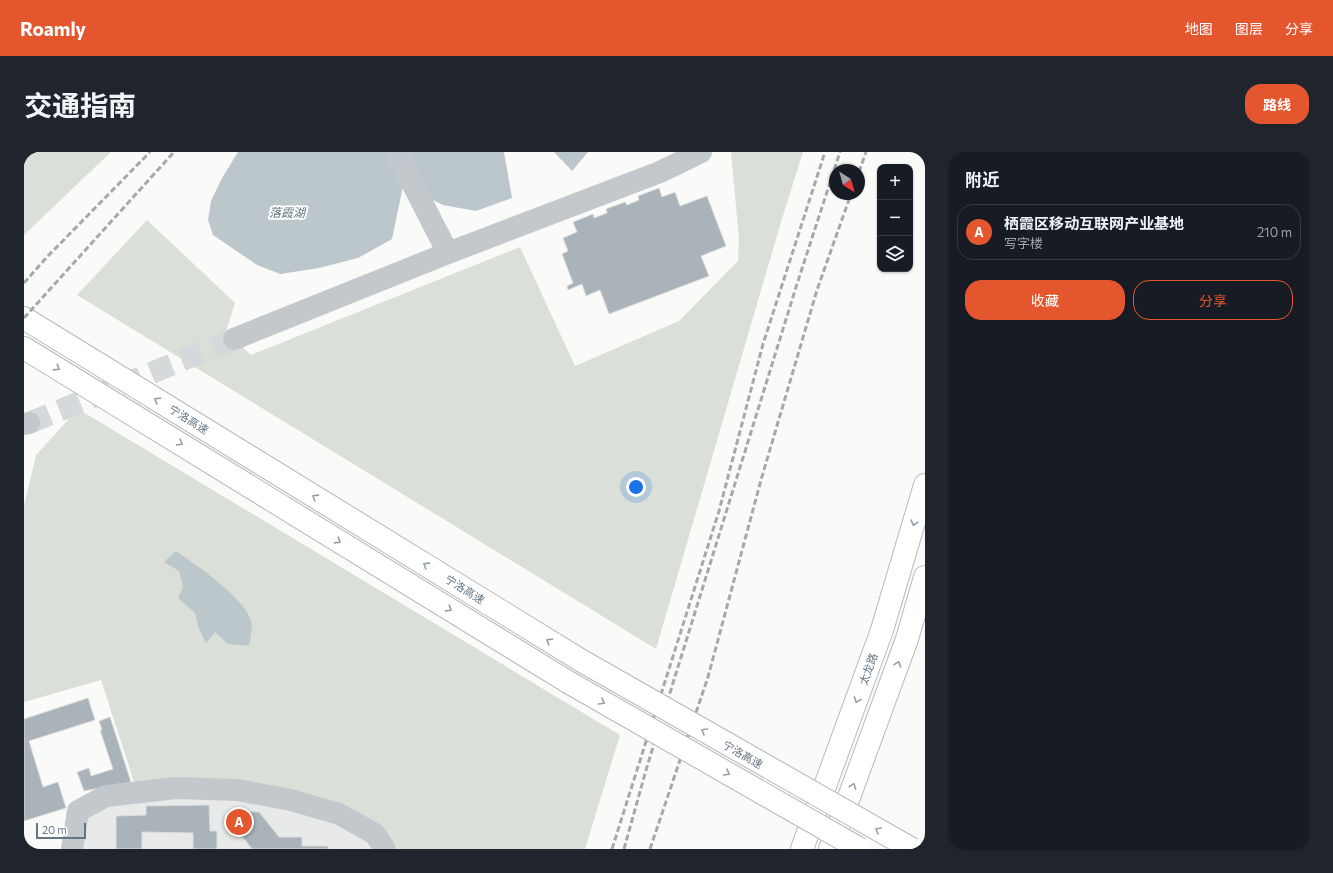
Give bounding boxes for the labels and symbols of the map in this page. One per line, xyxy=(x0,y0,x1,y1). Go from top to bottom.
north arrow xyxy=(829,164,865,200)
water label: 落霞湖 xyxy=(269,205,307,219)
one-way arrow xyxy=(53,363,60,371)
one-way arrow xyxy=(154,397,161,404)
street label: 宁洛高速 xyxy=(167,402,211,436)
one-way arrow xyxy=(176,439,183,446)
your location xyxy=(626,477,646,497)
one-way arrow xyxy=(312,495,319,502)
one-way arrow xyxy=(910,519,919,526)
one-way arrow xyxy=(334,536,341,544)
one-way arrow xyxy=(423,563,430,570)
street label: 宁洛高速 xyxy=(443,572,487,606)
one-way arrow xyxy=(445,604,452,612)
one-way arrow xyxy=(546,638,553,645)
street label: 太龙路 xyxy=(856,651,880,687)
one-way arrow xyxy=(893,660,901,667)
one-way arrow xyxy=(853,696,861,703)
one-way arrow xyxy=(598,698,605,705)
one-way arrow xyxy=(701,729,708,736)
street label: 宁洛高速 xyxy=(721,737,765,771)
one-way arrow xyxy=(723,769,730,776)
one-way arrow xyxy=(849,783,857,790)
pin: A xyxy=(226,807,252,837)
scale bar xyxy=(36,821,86,840)
one-way arrow xyxy=(875,827,882,834)

